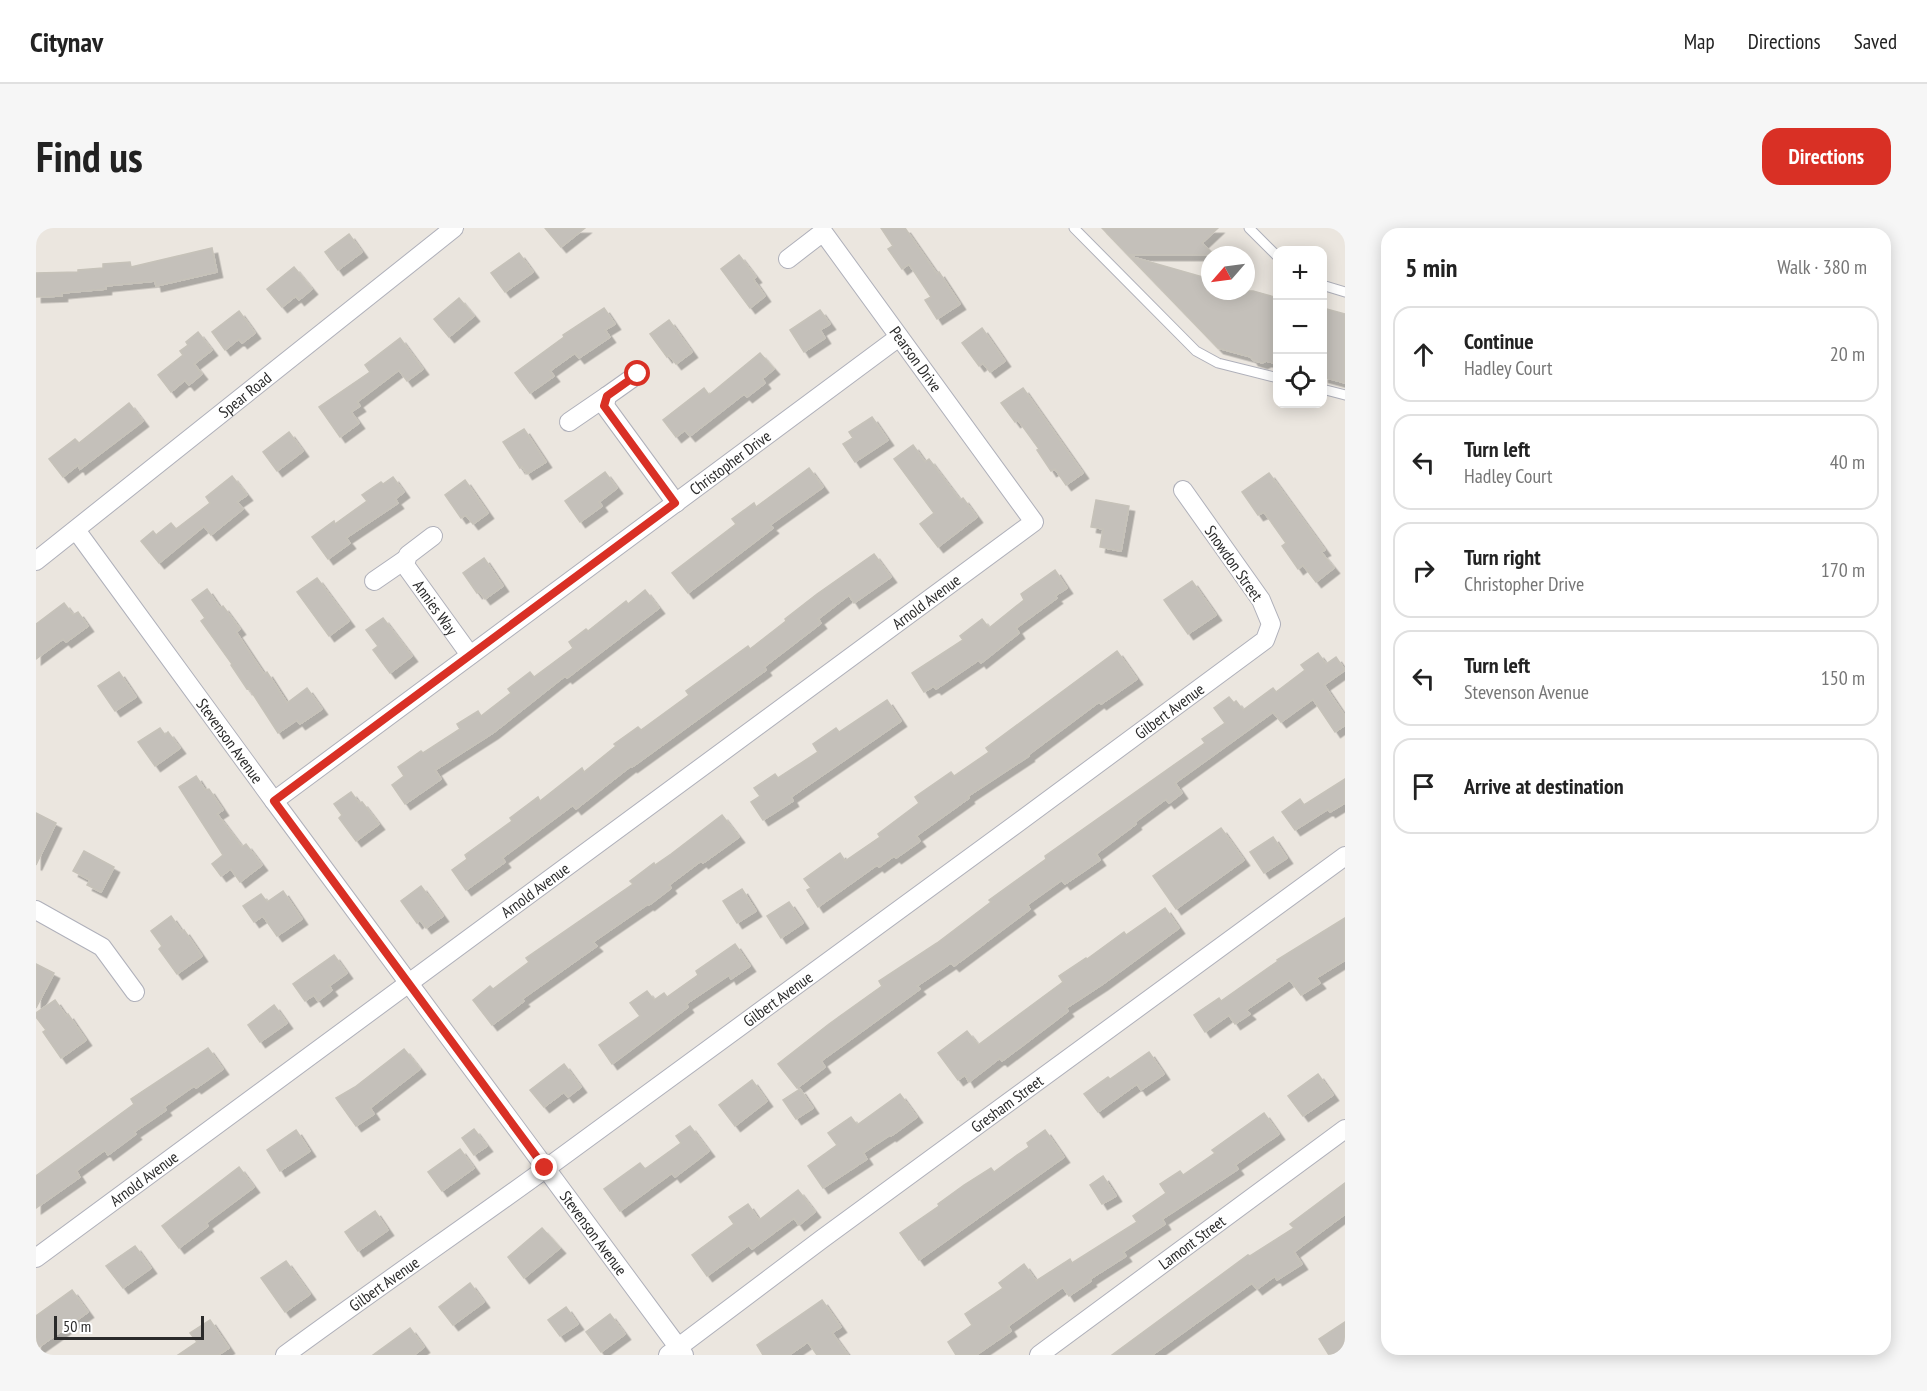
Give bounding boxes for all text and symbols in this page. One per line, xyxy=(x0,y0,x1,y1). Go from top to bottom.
text: Citynav xyxy=(30,23,103,60)
text: Map xyxy=(1684,28,1715,55)
text: Directions xyxy=(1748,28,1821,55)
text: Saved xyxy=(1854,28,1897,55)
button: Directions xyxy=(1762,128,1891,185)
text: Find us xyxy=(36,129,143,184)
north arrow xyxy=(1201,246,1255,300)
map controls xyxy=(1273,246,1327,408)
button: + xyxy=(1273,246,1327,300)
text: 5 min xyxy=(1405,251,1458,284)
text: Walk · 380 m xyxy=(1777,254,1867,280)
button: − xyxy=(1273,300,1327,354)
street label: Pearson Drive xyxy=(886,322,946,396)
text: Continue xyxy=(1464,327,1534,355)
icon: ahead xyxy=(1407,338,1440,371)
text: 20 m xyxy=(1830,341,1865,367)
button: locate xyxy=(1273,354,1327,408)
text: Hadley Court xyxy=(1464,355,1553,381)
route start xyxy=(624,360,650,386)
street label: Spear Road xyxy=(214,367,275,422)
street label: Christopher Drive xyxy=(685,426,775,499)
text: Turn left xyxy=(1464,435,1530,463)
icon: left xyxy=(1407,446,1440,479)
text: 40 m xyxy=(1830,449,1865,475)
text: Hadley Court xyxy=(1464,463,1553,489)
street label: Snowdon Street xyxy=(1201,521,1268,605)
text: Turn right xyxy=(1464,543,1541,571)
icon: right xyxy=(1407,554,1440,587)
text: 170 m xyxy=(1821,557,1865,583)
street label: Arnold Avenue xyxy=(888,570,964,633)
text: Christopher Drive xyxy=(1464,571,1584,597)
street label: Annies Way xyxy=(409,576,462,639)
text: Turn left xyxy=(1464,651,1530,679)
icon: left xyxy=(1407,662,1440,695)
text: 150 m xyxy=(1821,665,1865,691)
street label: Gilbert Avenue xyxy=(1131,679,1208,743)
text: Stevenson Avenue xyxy=(1464,679,1589,705)
street label: Stevenson Avenue xyxy=(192,694,268,787)
icon: arrive xyxy=(1407,770,1440,803)
text: Arrive at destination xyxy=(1464,772,1624,800)
street label: Arnold Avenue xyxy=(497,858,573,922)
street label: Gilbert Avenue xyxy=(739,967,816,1031)
street label: Gresham Street xyxy=(967,1070,1047,1137)
street label: Arnold Avenue xyxy=(106,1147,182,1210)
route end xyxy=(531,1154,557,1180)
street label: Stevenson Avenue xyxy=(556,1187,632,1279)
street label: Lamont Street xyxy=(1154,1211,1230,1273)
street label: Gilbert Avenue xyxy=(345,1252,423,1315)
scale bar xyxy=(54,1313,204,1340)
text: 50 m xyxy=(63,1316,91,1336)

